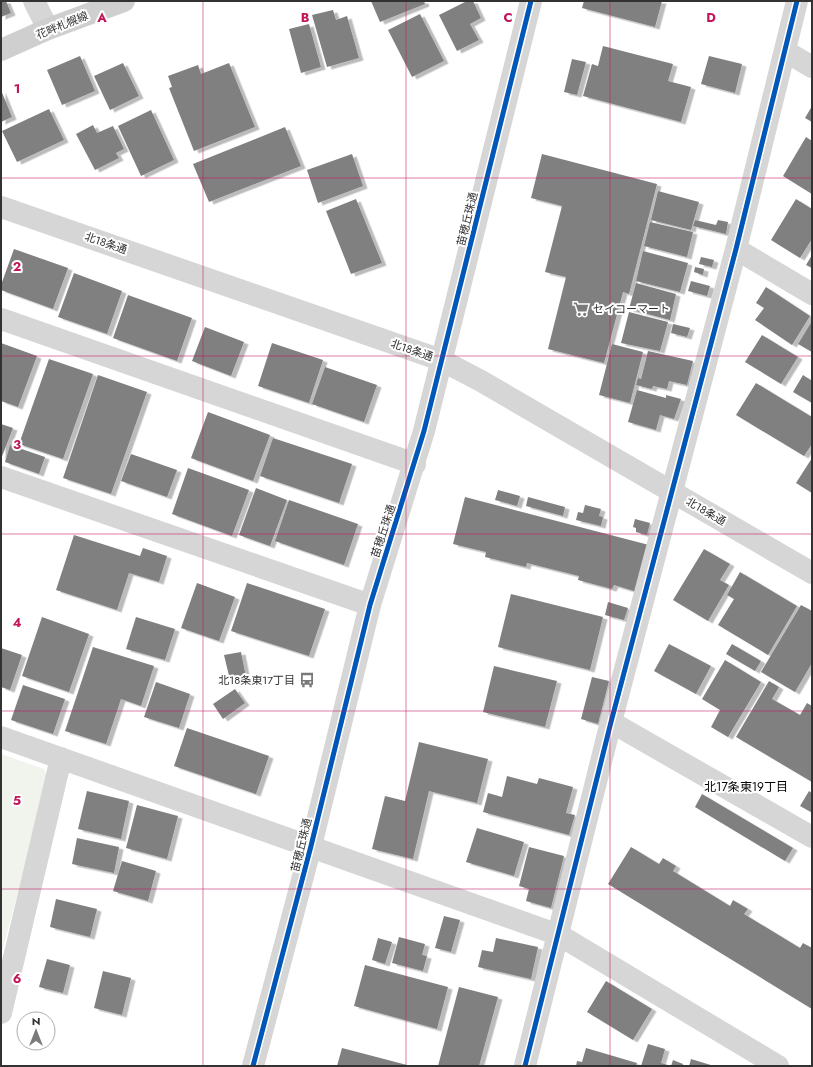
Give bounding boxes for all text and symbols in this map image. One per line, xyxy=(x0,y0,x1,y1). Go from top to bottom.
street label: 花畔札幌線 xyxy=(34,7,90,43)
text: A xyxy=(96,8,107,27)
text: B xyxy=(301,8,310,27)
text: C xyxy=(503,8,513,27)
text: D xyxy=(706,8,716,27)
text: 1 xyxy=(14,79,20,98)
street label: 苗穂丘珠通 xyxy=(453,190,481,248)
street label: 北18条通 xyxy=(83,228,129,258)
text: 2 xyxy=(13,257,21,276)
supermarket icon: セイコーマート xyxy=(572,300,590,318)
place label: セイコーマート xyxy=(593,301,670,317)
street label: 北18条通 xyxy=(389,335,435,365)
text: 3 xyxy=(13,435,21,454)
street label: 北18条通 xyxy=(683,493,729,529)
street label: 苗穂丘珠通 xyxy=(367,502,399,560)
text: 4 xyxy=(12,613,22,632)
bus stop icon: 北18条東17丁目 xyxy=(298,671,316,689)
place label: 北18条東17丁目 xyxy=(218,672,295,688)
district label: 北17条東19丁目 xyxy=(704,778,788,796)
text: 5 xyxy=(13,791,21,810)
street label: 苗穂丘珠通 xyxy=(287,816,315,874)
text: 6 xyxy=(13,969,22,988)
north arrow xyxy=(16,1011,56,1051)
text: N xyxy=(32,1013,40,1029)

